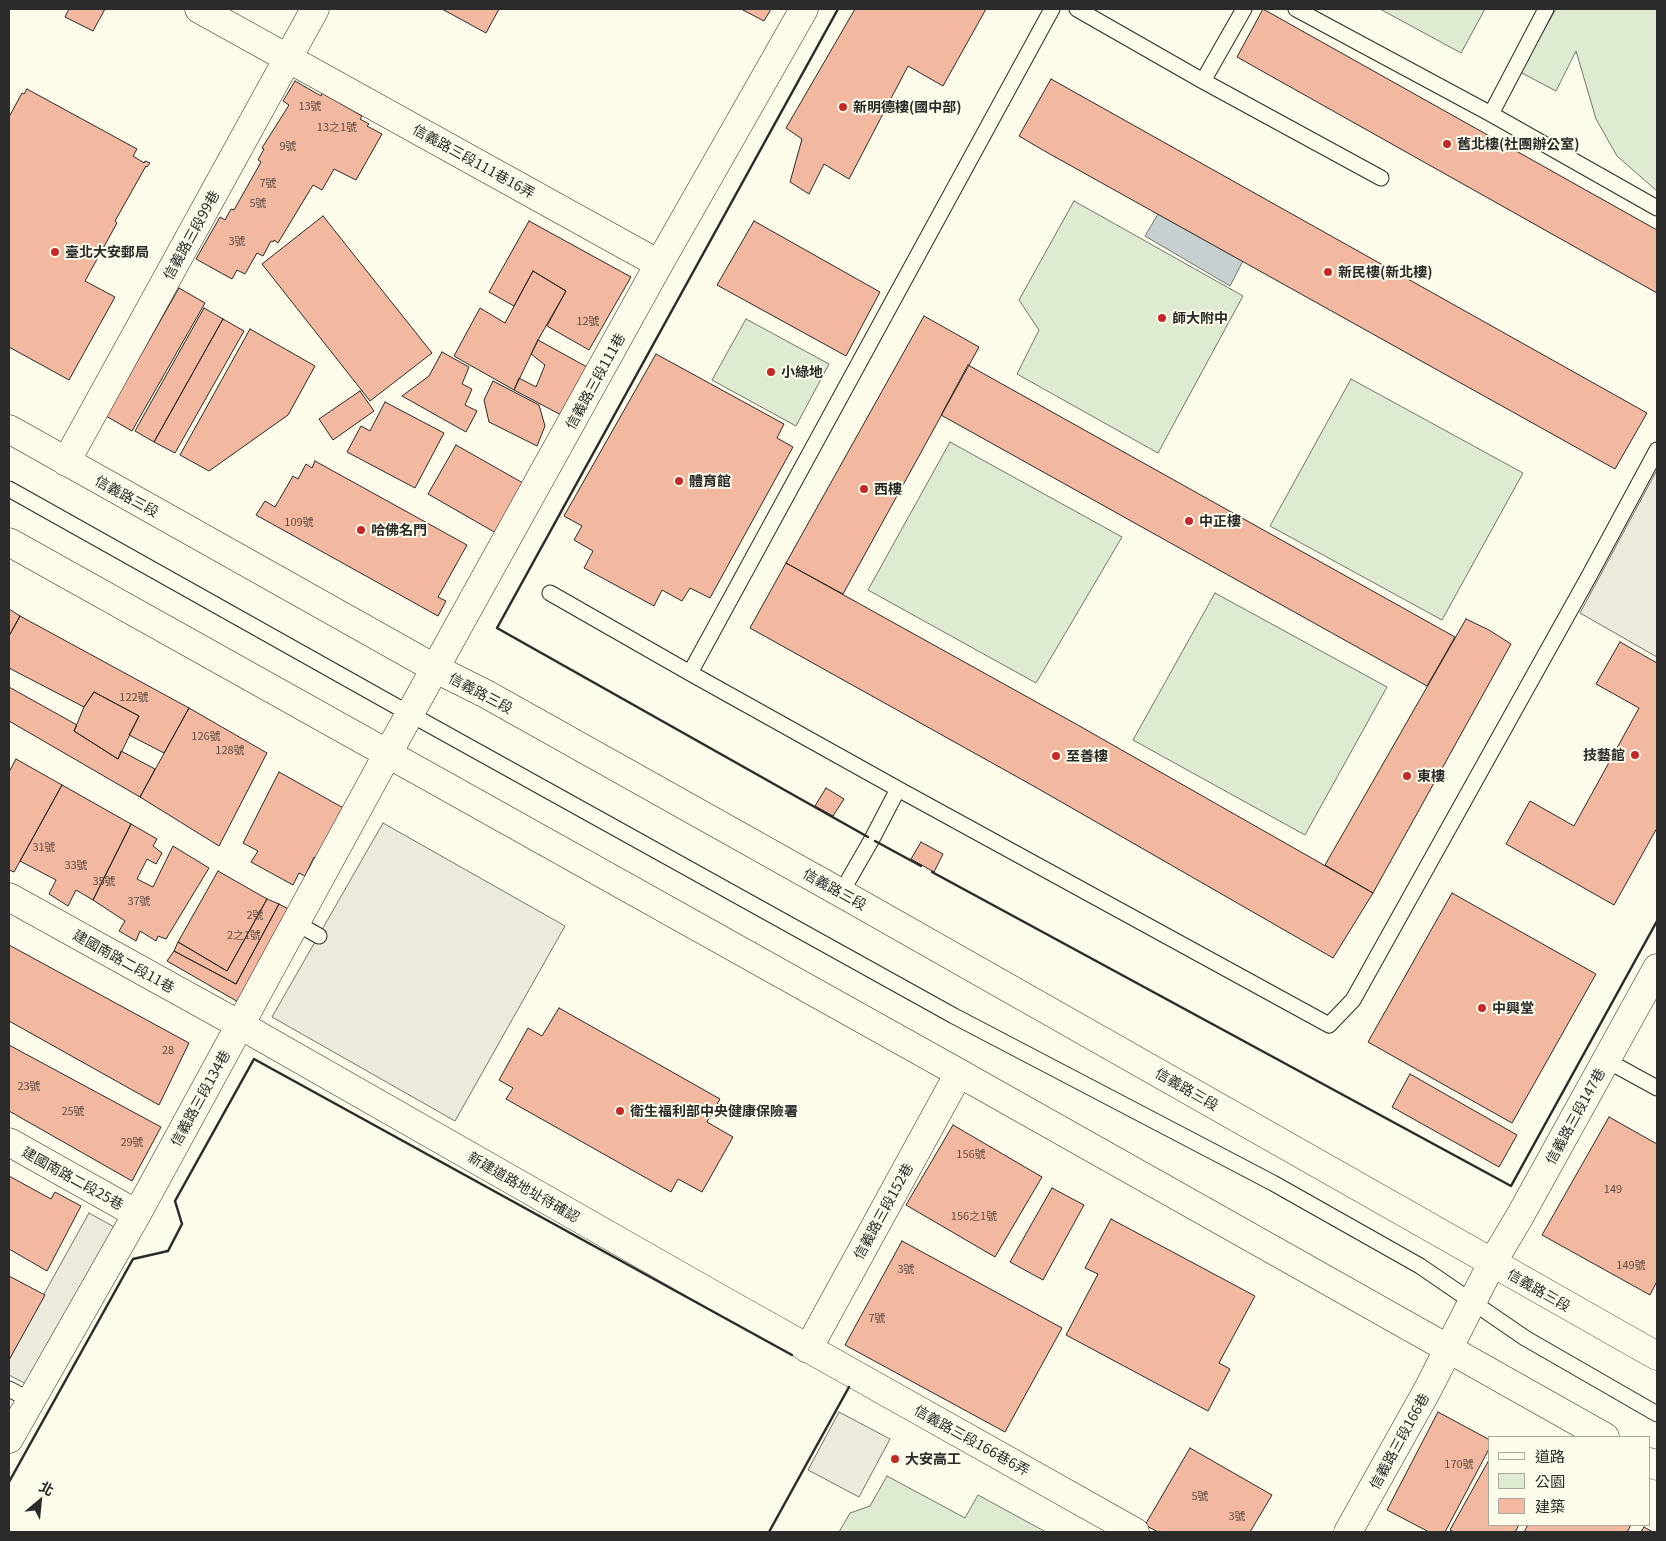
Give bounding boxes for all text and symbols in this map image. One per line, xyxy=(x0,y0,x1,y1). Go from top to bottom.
house number: 13號 xyxy=(298,99,322,113)
place label: 新明德樓(國中部) xyxy=(853,99,962,115)
marker: 新明德樓(國中部) xyxy=(837,101,849,113)
house number: 13之1號 xyxy=(317,120,357,134)
street label: 信義路三段111巷16弄 xyxy=(410,120,538,202)
place label: 舊北樓(社團辦公室) xyxy=(1457,136,1580,152)
marker: 舊北樓(社團辦公室) xyxy=(1441,138,1453,150)
house number: 9號 xyxy=(279,139,297,153)
house number: 7號 xyxy=(259,176,277,190)
street label: 信義路三段99巷 xyxy=(160,187,222,283)
house number: 5號 xyxy=(249,196,267,210)
house number: 3號 xyxy=(228,234,246,248)
place label: 臺北大安郵局 xyxy=(65,244,149,260)
marker: 臺北大安郵局 xyxy=(49,246,61,258)
place label: 新民樓(新北樓) xyxy=(1338,264,1433,280)
marker: 新民樓(新北樓) xyxy=(1322,266,1334,278)
place label: 師大附中 xyxy=(1172,310,1228,326)
marker: 師大附中 xyxy=(1156,312,1168,324)
house number: 12號 xyxy=(576,314,600,328)
street label: 信義路三段111巷 xyxy=(562,330,628,432)
place label: 小綠地 xyxy=(781,364,823,380)
marker: 小綠地 xyxy=(765,366,777,378)
street label: 信義路三段 xyxy=(92,472,162,520)
place label: 體育館 xyxy=(689,473,731,489)
marker: 體育館 xyxy=(673,475,685,487)
place label: 西樓 xyxy=(874,481,902,497)
marker: 西樓 xyxy=(858,483,870,495)
place label: 中正樓 xyxy=(1199,513,1241,529)
house number: 109號 xyxy=(284,515,314,529)
marker: 中正樓 xyxy=(1183,515,1195,527)
place label: 哈佛名門 xyxy=(371,522,427,538)
marker: 哈佛名門 xyxy=(355,524,367,536)
street label: 信義路三段 xyxy=(446,669,516,717)
house number: 122號 xyxy=(119,690,149,704)
house number: 126號 xyxy=(191,729,221,743)
house number: 128號 xyxy=(215,743,245,757)
place label: 技藝館 xyxy=(1583,747,1625,763)
place label: 至善樓 xyxy=(1066,748,1108,764)
marker: 技藝館 xyxy=(1629,749,1641,761)
marker: 至善樓 xyxy=(1050,750,1062,762)
place label: 東樓 xyxy=(1417,768,1445,784)
marker: 東樓 xyxy=(1401,770,1413,782)
house number: 31號 xyxy=(32,840,56,854)
house number: 33號 xyxy=(64,858,88,872)
street label: 信義路三段 xyxy=(800,865,870,913)
house number: 35號 xyxy=(92,874,116,888)
house number: 37號 xyxy=(127,894,151,908)
house number: 2號 xyxy=(246,908,264,922)
street label: 建國南路二段11巷 xyxy=(70,926,178,996)
house number: 2之1號 xyxy=(227,928,261,942)
place label: 中興堂 xyxy=(1492,1000,1534,1016)
marker: 中興堂 xyxy=(1476,1002,1488,1014)
house number: 28 xyxy=(162,1043,174,1057)
street label: 信義路三段134巷 xyxy=(167,1047,233,1149)
street label: 信義路三段 xyxy=(1152,1064,1222,1114)
street label: 信義路三段147巷 xyxy=(1542,1065,1608,1167)
house number: 23號 xyxy=(17,1079,41,1093)
place label: 衛生福利部中央健康保險署 xyxy=(630,1103,798,1119)
house number: 25號 xyxy=(61,1104,85,1118)
marker: 衛生福利部中央健康保險署 xyxy=(614,1105,626,1117)
house number: 29號 xyxy=(120,1135,144,1149)
street label: 建國南路二段25巷 xyxy=(19,1143,127,1213)
house number: 156號 xyxy=(956,1147,986,1161)
street label: 新建道路地址待確認 xyxy=(465,1148,583,1226)
street label: 信義路三段152巷 xyxy=(850,1160,916,1262)
house number: 149 xyxy=(1604,1182,1622,1196)
house number: 156之1號 xyxy=(951,1209,997,1223)
house number: 149號 xyxy=(1616,1258,1646,1272)
house number: 3號 xyxy=(897,1262,915,1276)
street label: 信義路三段 xyxy=(1504,1265,1574,1315)
house number: 7號 xyxy=(868,1311,886,1325)
street label: 信義路三段166巷 xyxy=(1366,1390,1432,1492)
street label: 信義路三段166巷6弄 xyxy=(911,1401,1033,1479)
legend xyxy=(1488,1436,1651,1526)
text: 道路 xyxy=(1535,1445,1565,1466)
place label: 大安高工 xyxy=(905,1451,961,1467)
marker: 大安高工 xyxy=(889,1453,901,1465)
house number: 170號 xyxy=(1444,1457,1474,1471)
text: 公園 xyxy=(1535,1470,1565,1491)
north arrow xyxy=(15,1476,65,1526)
text: 北 xyxy=(36,1476,58,1500)
house number: 5號 xyxy=(1191,1489,1209,1503)
text: 建築 xyxy=(1535,1495,1565,1516)
house number: 3號 xyxy=(1228,1509,1246,1523)

